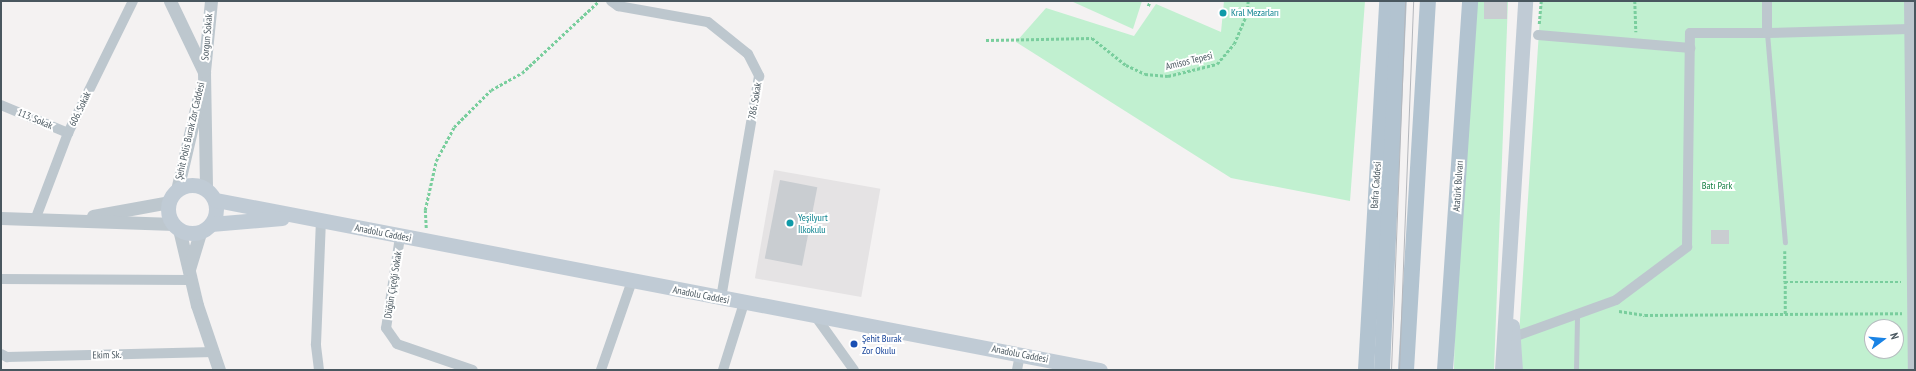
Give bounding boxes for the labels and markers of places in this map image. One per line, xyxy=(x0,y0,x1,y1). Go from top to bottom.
place label: Kral Mezarları xyxy=(1231,7,1279,19)
marker: Kral Mezarları xyxy=(1218,8,1228,18)
place label: Yeşilyurt İlkokulu xyxy=(798,211,828,234)
marker: Yeşilyurt İlkokulu xyxy=(785,218,795,228)
place label: Şehit Burak Zor Okulu xyxy=(862,332,902,356)
marker: Şehit Burak Zor Okulu xyxy=(849,339,859,349)

